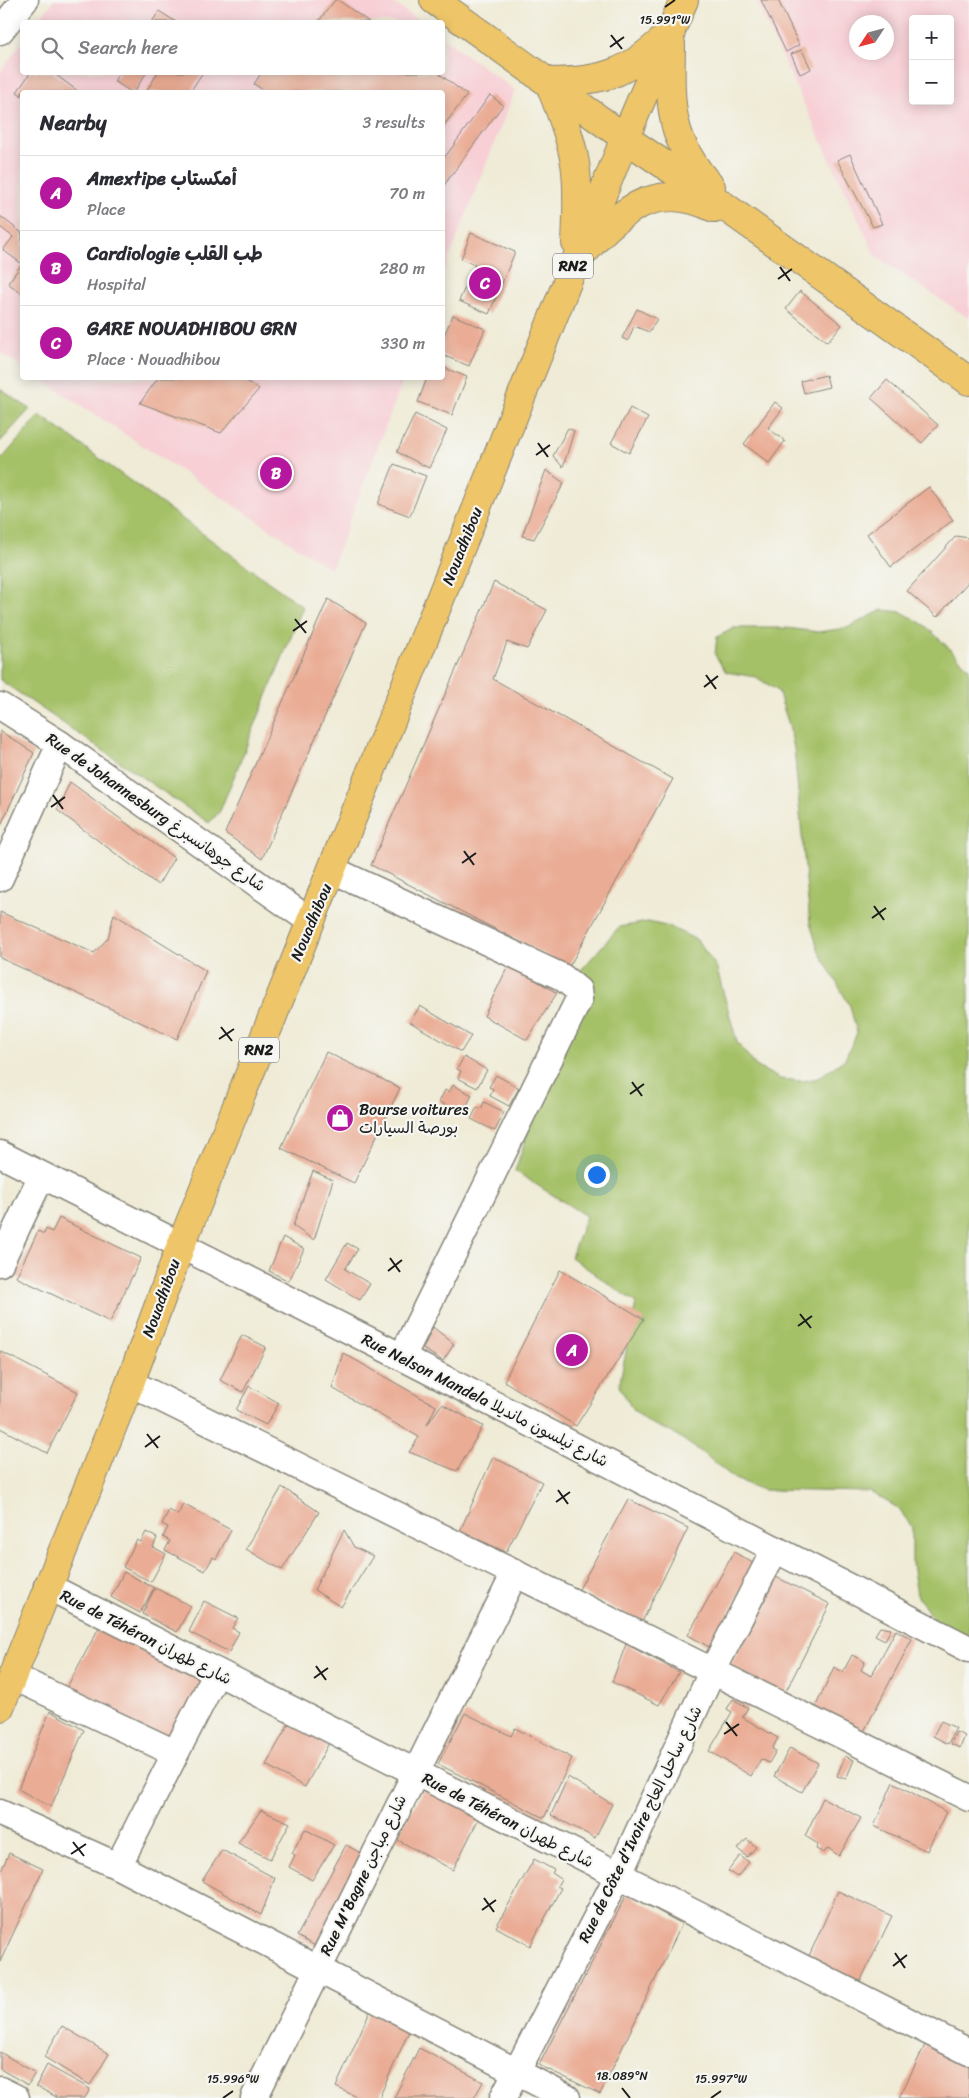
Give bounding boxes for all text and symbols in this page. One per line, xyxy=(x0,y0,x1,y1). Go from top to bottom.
text: 15.991°W xyxy=(640,9,691,31)
north arrow xyxy=(849,15,894,60)
map controls xyxy=(909,15,954,105)
button: + xyxy=(909,15,954,60)
search box xyxy=(20,20,445,75)
text: Search here xyxy=(78,31,178,64)
icon: search xyxy=(38,34,66,62)
button: − xyxy=(909,60,954,105)
text: Nearby xyxy=(40,104,106,142)
text: 3 results xyxy=(362,108,425,137)
text: Amextipe أمكستاب xyxy=(87,162,237,195)
text: A xyxy=(51,179,61,208)
text: 70 m xyxy=(389,179,425,208)
text: Place xyxy=(87,195,126,224)
text: Cardiologie طب القلب xyxy=(87,237,263,270)
text: B xyxy=(51,254,61,283)
text: 280 m xyxy=(380,254,425,283)
road number: RN2 xyxy=(553,254,593,278)
pin: C xyxy=(469,264,501,302)
text: Hospital xyxy=(87,270,146,299)
text: GARE NOUADHIBOU GRN xyxy=(87,312,297,345)
text: C xyxy=(51,329,61,358)
text: 330 m xyxy=(381,329,425,358)
text: Place · Nouadhibou xyxy=(87,345,220,374)
pin: B xyxy=(260,454,292,492)
street label: Nouadhibou xyxy=(433,502,491,590)
street label: Rue de Johannesburg شارع جوهانسبرغ xyxy=(40,725,272,899)
street label: Nouadhibou xyxy=(282,878,341,966)
road number: RN2 xyxy=(239,1038,279,1062)
place label: Bourse voitures بورصة السيارات xyxy=(359,1095,469,1142)
shop icon: Bourse voitures بورصة السيارات xyxy=(325,1103,355,1133)
your location xyxy=(584,1162,610,1188)
street label: Nouadhibou xyxy=(133,1254,189,1342)
street label: Rue Nelson Mandela شارع نيلسون مانديلا xyxy=(356,1325,614,1475)
pin: A xyxy=(556,1331,588,1369)
street label: Rue de Téhéran شارع طهران xyxy=(55,1581,237,1693)
street label: Rue de Côte d'Ivoire شارع ساحل العاج xyxy=(570,1700,710,1948)
street label: Rue de Téhéran شارع طهران xyxy=(417,1764,599,1876)
street label: Rue M'Bagne شارع مباجن xyxy=(311,1789,415,1961)
text: 18.089°N xyxy=(596,2065,649,2087)
text: 15.996°W xyxy=(207,2068,260,2090)
text: 15.997°W xyxy=(695,2068,748,2090)

